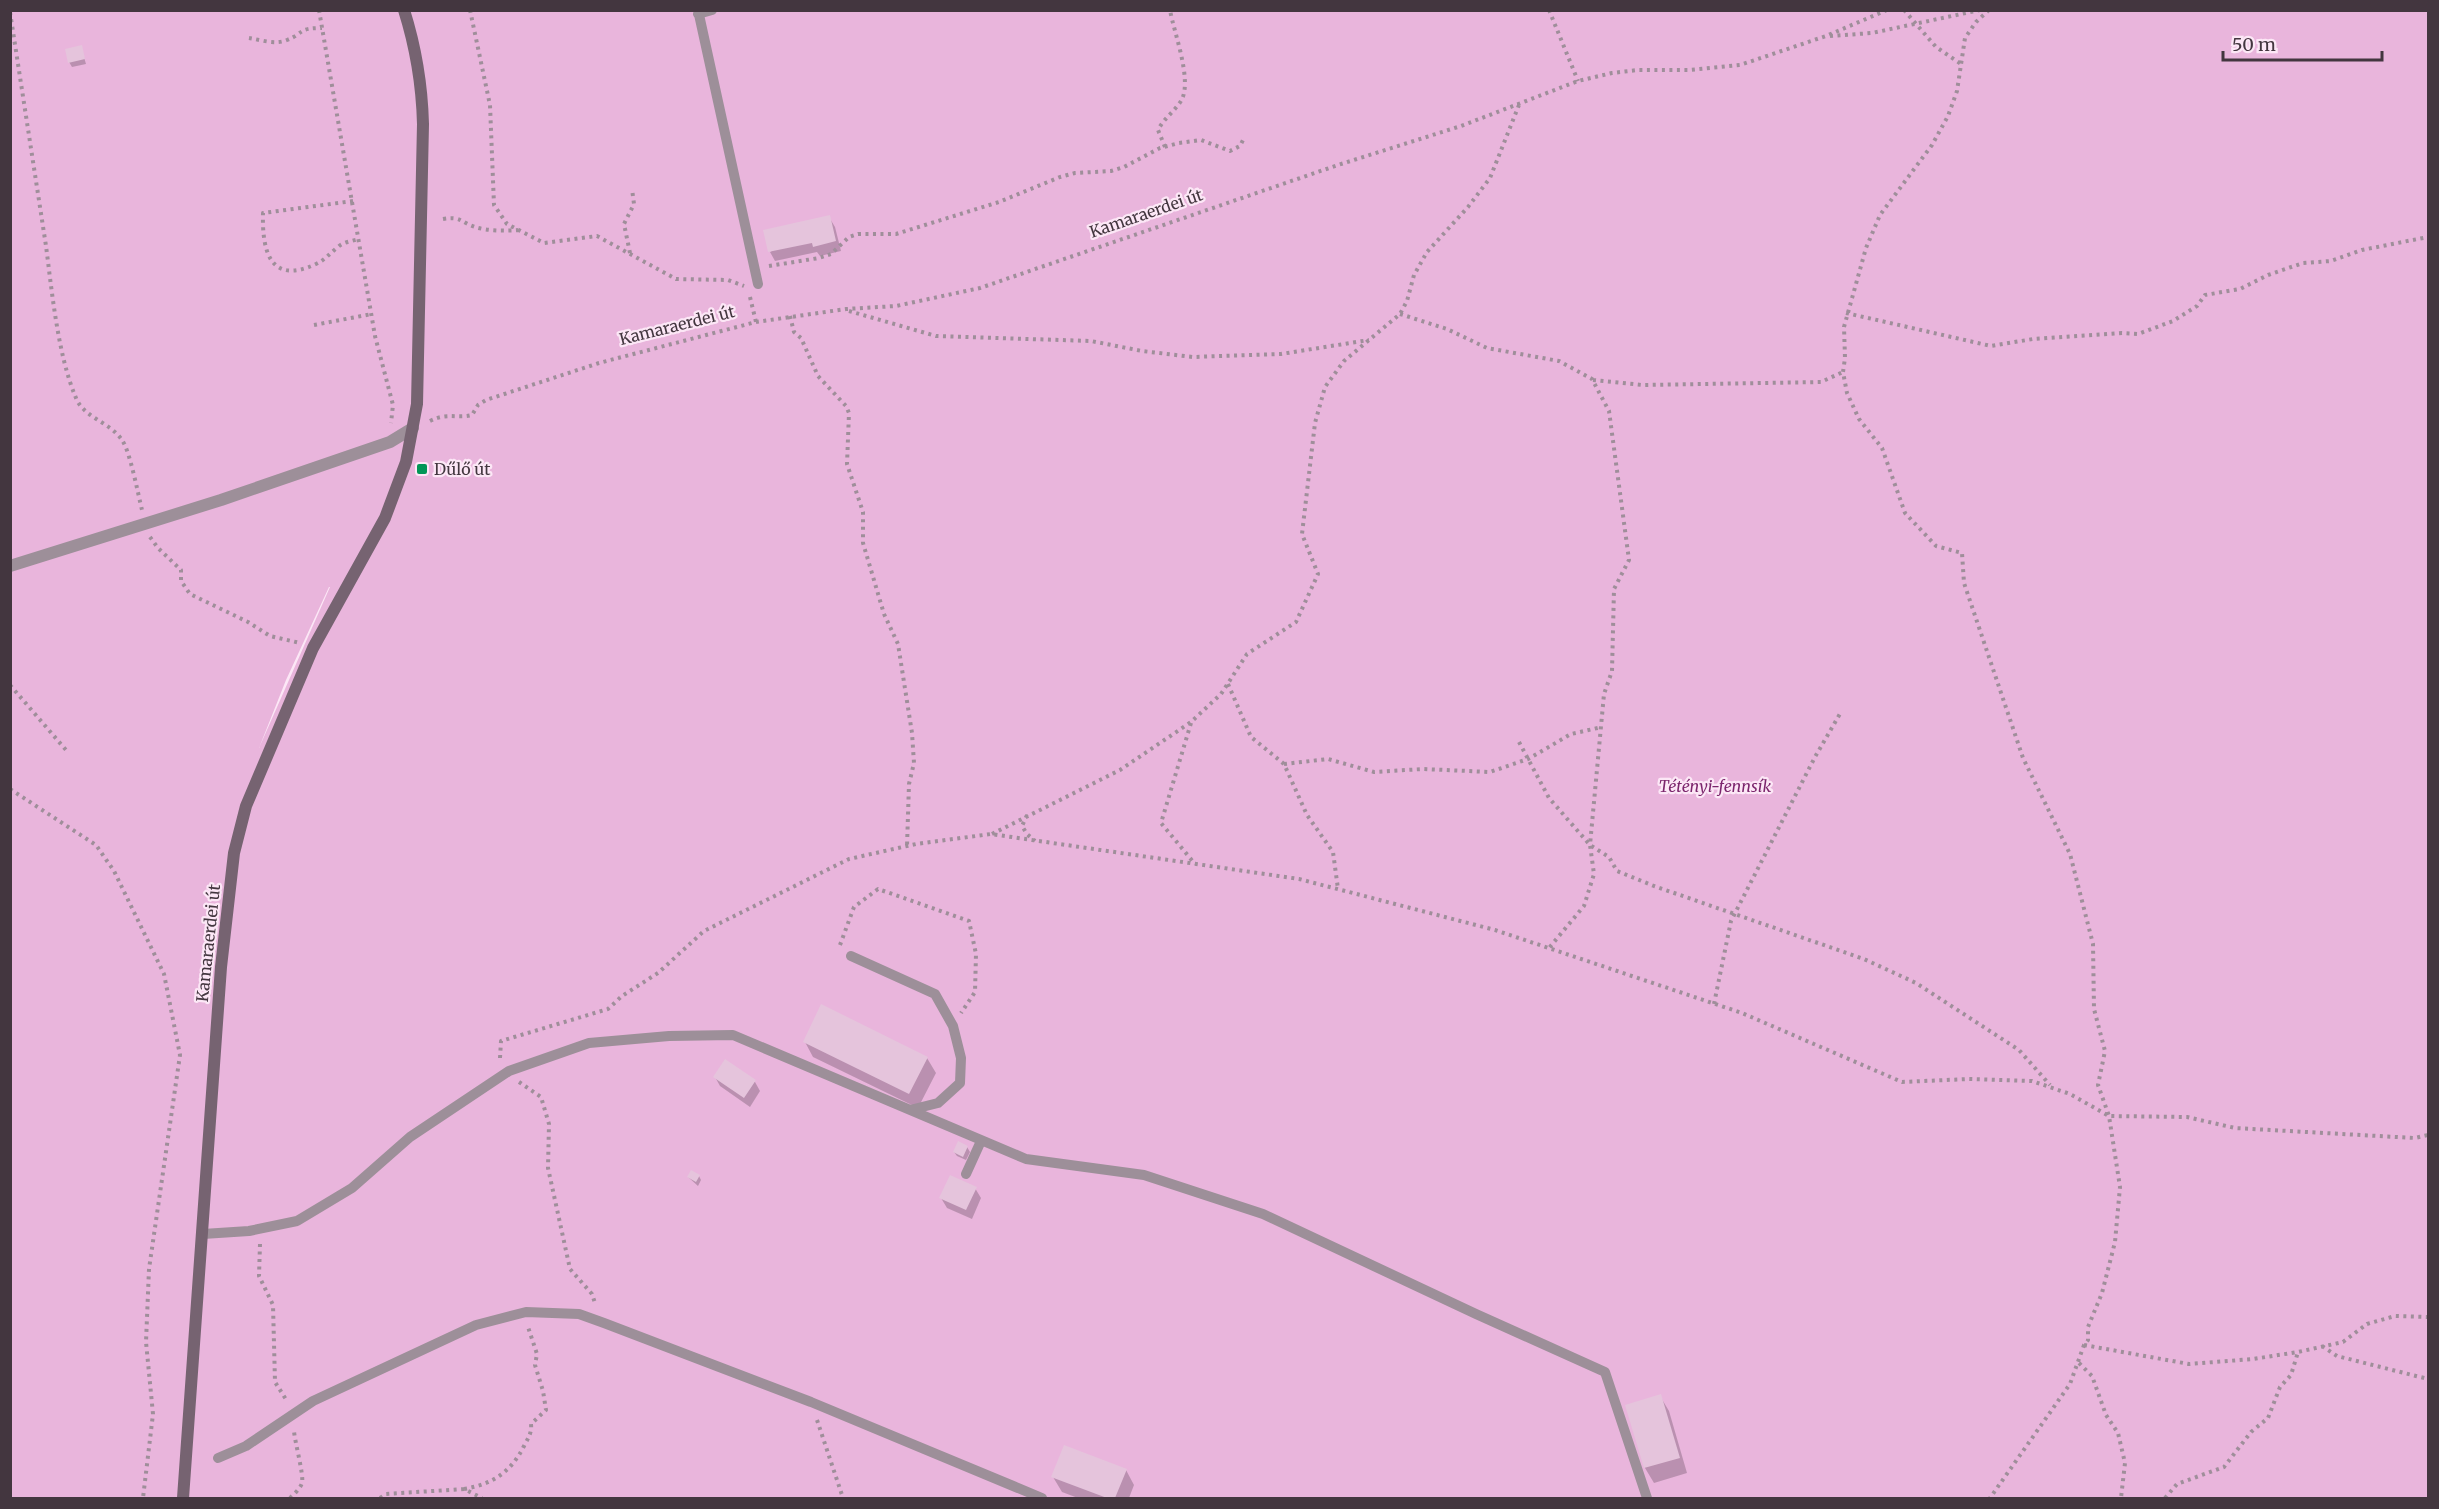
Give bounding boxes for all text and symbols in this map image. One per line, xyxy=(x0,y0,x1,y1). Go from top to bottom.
scale bar xyxy=(2223,24,2382,62)
text: 50 m xyxy=(2232,33,2276,56)
street label: Kamaraerdei út xyxy=(1087,184,1206,242)
street label: Kamaraerdei út xyxy=(617,301,738,349)
place label: Dűlő út xyxy=(434,459,491,479)
marker: Dűlő út xyxy=(415,462,429,476)
park label: Tétényi-fennsík xyxy=(1659,776,1771,796)
street label: Kamaraerdei út xyxy=(192,882,224,1003)

